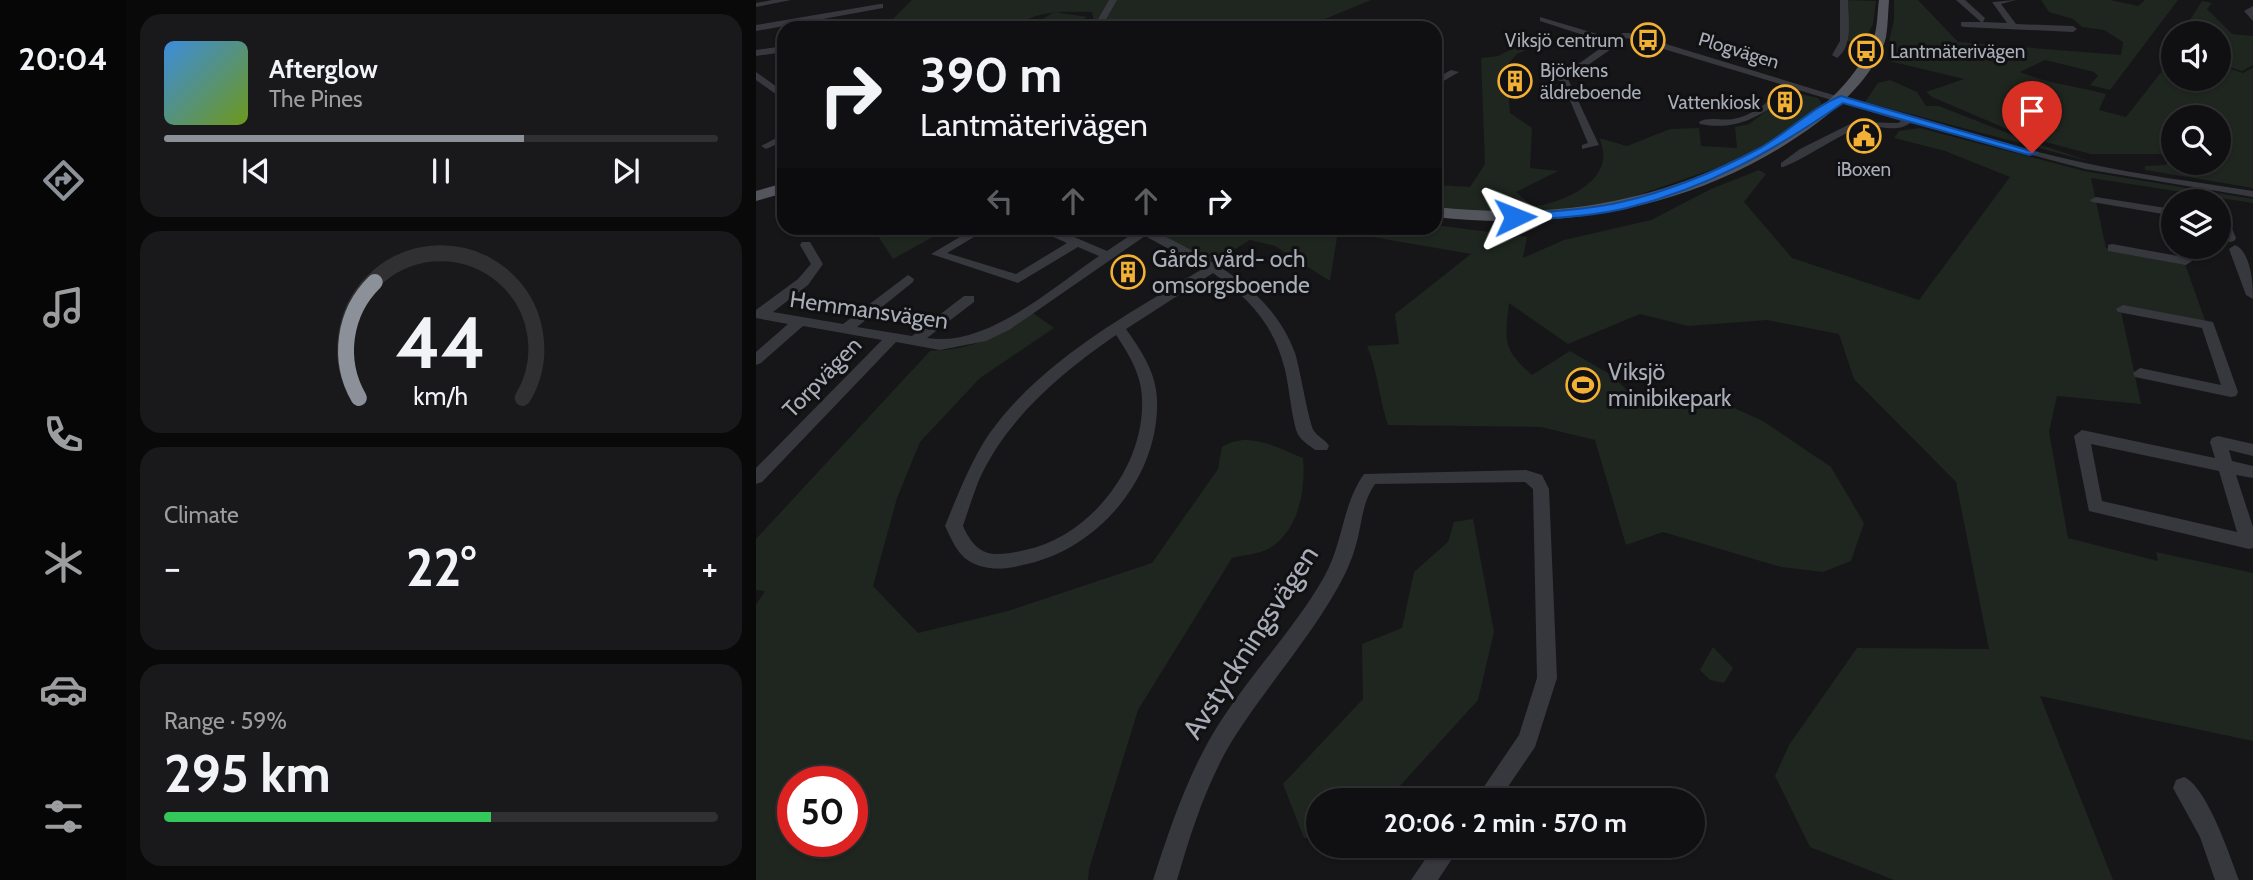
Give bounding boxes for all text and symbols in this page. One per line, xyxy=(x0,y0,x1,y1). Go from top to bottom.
bus stop icon: Viksjö centrum xyxy=(1629,21,1667,59)
map controls xyxy=(2161,21,2231,259)
button: sound xyxy=(2161,21,2231,91)
street label: Plogvägen xyxy=(1696,27,1782,74)
place label: Viksjö centrum xyxy=(1505,29,1624,52)
bus stop icon: Lantmäterivägen xyxy=(1847,32,1885,70)
text: 20:04 xyxy=(18,39,108,78)
place label: Lantmäterivägen xyxy=(1890,40,2025,63)
text: 390 m xyxy=(920,45,1062,104)
icon: right xyxy=(805,49,896,140)
text: Afterglow xyxy=(269,53,378,85)
place label: Björkens äldreboende xyxy=(1540,59,1641,104)
building icon: Björkens äldreboende xyxy=(1496,62,1534,100)
pin xyxy=(2002,81,2062,153)
building icon: Vattenkiosk xyxy=(1766,83,1804,121)
text: The Pines xyxy=(269,85,363,113)
place label: Vattenkiosk xyxy=(1668,91,1760,114)
icon: arrive xyxy=(2013,92,2051,130)
text: Lantmäterivägen xyxy=(920,105,1148,144)
button: search xyxy=(2161,105,2231,175)
public building icon: iBoxen xyxy=(1845,117,1883,155)
icon: previous xyxy=(237,152,275,190)
icon: pause xyxy=(422,152,460,190)
icon: next xyxy=(607,152,645,190)
icon: directions xyxy=(39,156,88,205)
place label: iBoxen xyxy=(1837,158,1891,181)
position arrow xyxy=(1478,180,1552,254)
icon: left xyxy=(981,182,1019,220)
icon: ahead xyxy=(1054,182,1092,220)
icon: ahead xyxy=(1127,182,1165,220)
icon: right xyxy=(1200,182,1238,220)
button: layers xyxy=(2161,189,2231,259)
place label: Gårds vård- och omsorgsboende xyxy=(1152,245,1310,299)
building icon: Gårds vård- och omsorgsboende xyxy=(1109,253,1147,291)
icon: music xyxy=(39,283,88,332)
street label: Hemmansvägen xyxy=(788,285,950,335)
text: 44 xyxy=(396,298,486,386)
street label: Torpvägen xyxy=(777,331,867,423)
place label: Viksjö minibikepark xyxy=(1608,358,1732,412)
sports icon: Viksjö minibikepark xyxy=(1564,366,1602,404)
text: km/h xyxy=(414,381,468,411)
icon: phone xyxy=(39,410,88,459)
text: Climate xyxy=(164,501,239,529)
text: 22° xyxy=(406,536,476,599)
icon: climate xyxy=(39,538,88,587)
street label: Avstyckningsvägen xyxy=(1175,539,1325,745)
text: − xyxy=(164,544,181,591)
text: + xyxy=(701,544,718,591)
icon: car xyxy=(39,665,88,714)
text: Range · 59% xyxy=(164,707,287,735)
text: 295 km xyxy=(164,742,331,805)
speed limit sign: 50 xyxy=(777,766,868,857)
icon: filters xyxy=(39,792,88,841)
text: 20:06 · 2 min · 570 m xyxy=(1384,807,1627,839)

